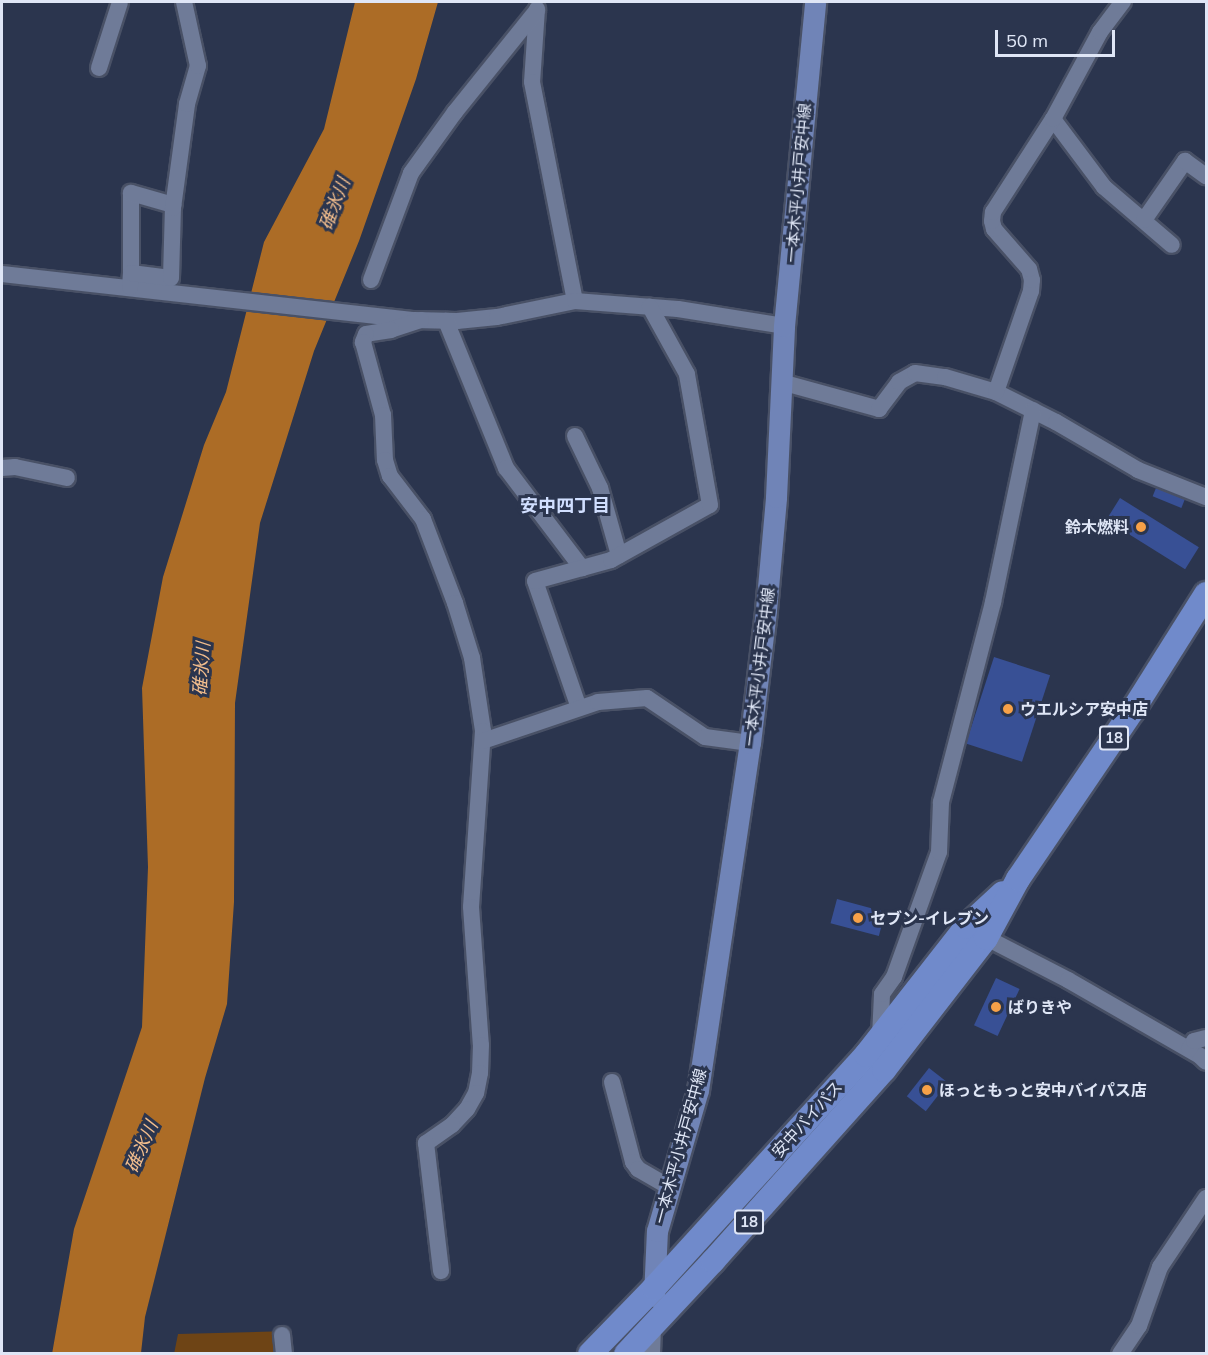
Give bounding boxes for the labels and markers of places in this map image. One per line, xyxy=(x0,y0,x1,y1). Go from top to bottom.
place label: 鈴木燃料 xyxy=(1065,517,1129,537)
marker: 鈴木燃料 xyxy=(1134,520,1148,534)
place label: ウエルシア安中店 xyxy=(1020,699,1148,719)
marker: ウエルシア安中店 xyxy=(1001,702,1015,716)
place label: セブン-イレブン xyxy=(870,908,989,928)
marker: セブン-イレブン xyxy=(851,911,865,925)
place label: ばりきや xyxy=(1008,997,1072,1017)
marker: ばりきや xyxy=(989,1000,1003,1014)
place label: ほっともっと安中バイパス店 xyxy=(939,1080,1147,1100)
marker: ほっともっと安中バイパス店 xyxy=(920,1083,934,1097)

